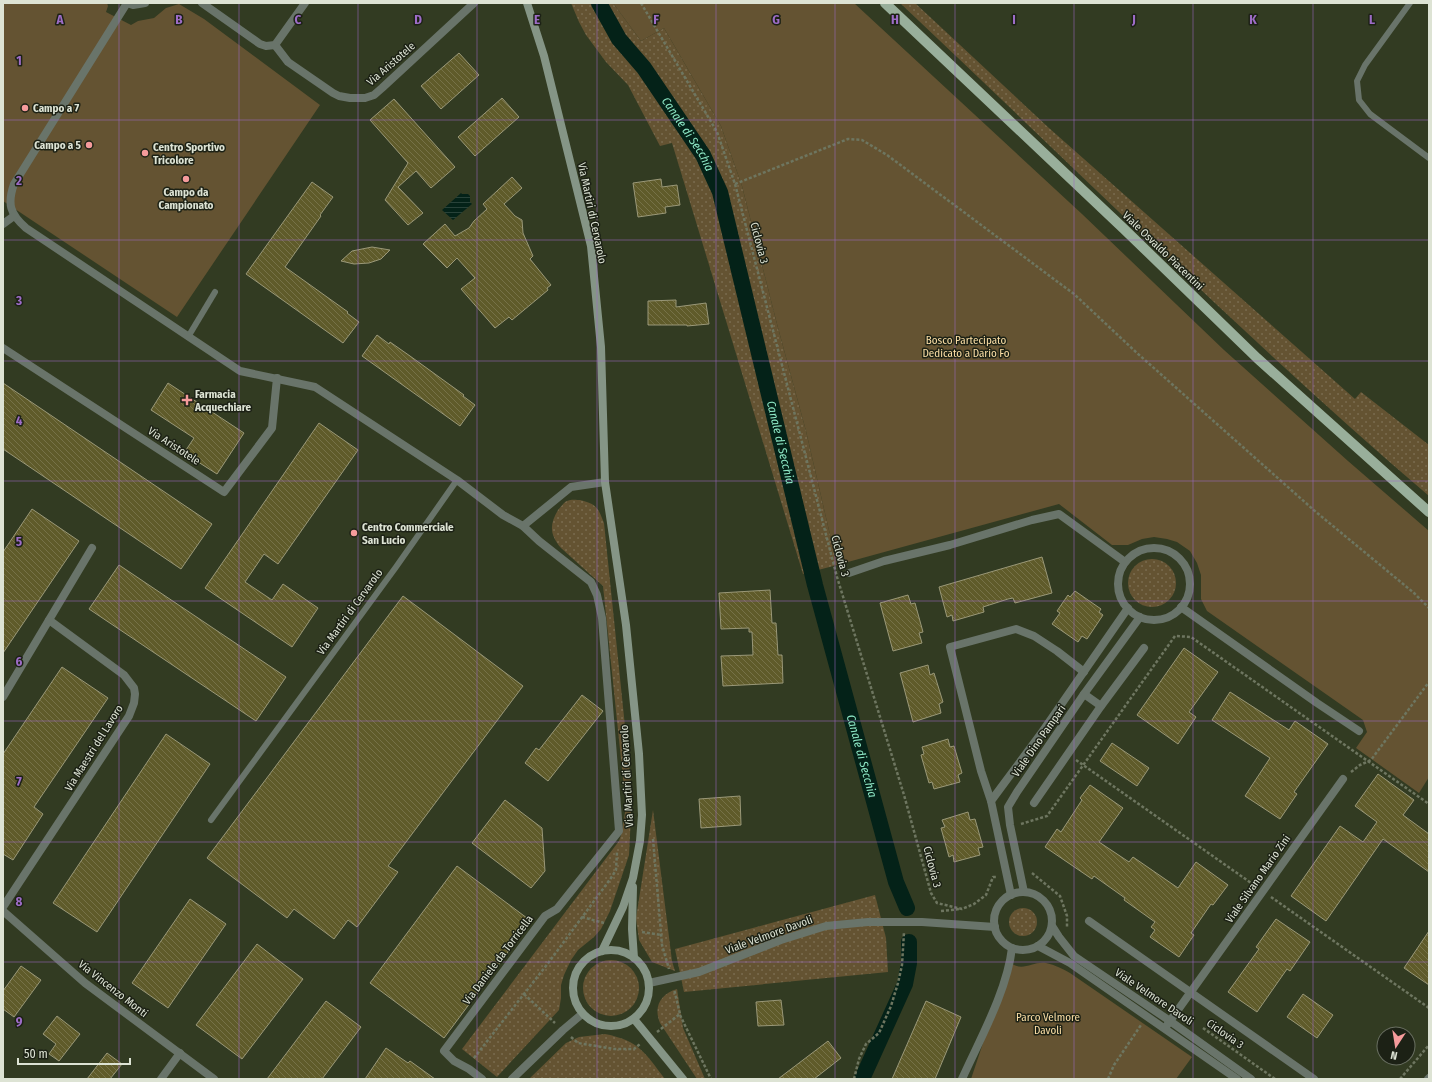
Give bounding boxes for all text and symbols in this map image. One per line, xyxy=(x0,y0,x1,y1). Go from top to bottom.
text: A xyxy=(55,12,64,27)
text: B xyxy=(175,12,183,27)
text: C xyxy=(295,12,302,27)
text: D xyxy=(414,12,422,27)
text: E xyxy=(534,12,540,27)
text: F xyxy=(653,12,659,27)
text: G xyxy=(772,12,780,27)
text: H xyxy=(891,12,899,27)
text: I xyxy=(1012,12,1016,27)
text: J xyxy=(1131,12,1136,27)
text: K xyxy=(1249,12,1257,27)
text: L xyxy=(1369,12,1375,27)
street label: Via Aristotele xyxy=(364,39,418,89)
text: 1 xyxy=(16,53,22,68)
water label: Canale di Secchia xyxy=(659,95,717,173)
place label: Campo a 7 xyxy=(33,102,79,115)
marker: Campo a 7 xyxy=(20,103,30,113)
place label: Campo a 5 xyxy=(34,139,82,152)
marker: Campo a 5 xyxy=(84,140,94,150)
place label: Centro Sportivo Tricolore xyxy=(153,141,225,167)
marker: Centro Sportivo Tricolore xyxy=(140,148,150,158)
street label: Via Martiri di Cervarolo xyxy=(575,161,609,265)
text: 2 xyxy=(15,173,22,188)
marker: Campo da Campionato xyxy=(181,174,191,184)
place label: Campo da Campionato xyxy=(159,186,214,212)
street label: Viale Osvaldo Piacentini xyxy=(1120,209,1206,293)
street label: Ciclovia 3 xyxy=(747,221,771,265)
text: 3 xyxy=(15,293,22,308)
park label: Bosco Partecipato Dedicato a Dario Fo xyxy=(922,334,1010,360)
place label: Farmacia Acquechiare xyxy=(194,388,251,414)
marker: Farmacia Acquechiare xyxy=(182,395,192,405)
water label: Canale di Secchia xyxy=(764,399,797,486)
text: 4 xyxy=(16,413,23,428)
street label: Via Aristotele xyxy=(145,424,203,468)
place label: Centro Commerciale San Lucio xyxy=(362,521,454,547)
marker: Centro Commerciale San Lucio xyxy=(349,528,359,538)
text: 5 xyxy=(16,534,22,549)
street label: Ciclovia 3 xyxy=(828,534,852,578)
street label: Via Martiri di Cervarolo xyxy=(314,566,386,657)
text: 6 xyxy=(16,654,23,669)
street label: Via Maestri del Lavoro xyxy=(62,702,126,794)
street label: Viale Dino Pampari xyxy=(1009,702,1069,779)
water label: Canale di Secchia xyxy=(844,713,880,799)
street label: Via Martiri di Cervarolo xyxy=(618,724,636,828)
text: 7 xyxy=(16,774,22,789)
street label: Viale Silvano Mario Zini xyxy=(1223,832,1293,926)
street label: Ciclovia 3 xyxy=(920,845,944,889)
text: 8 xyxy=(16,894,23,909)
street label: Via Daniele da Torricella xyxy=(460,913,536,1007)
street label: Viale Velmore Davoli xyxy=(724,913,815,957)
street label: Via Vincenzo Monti xyxy=(76,958,151,1020)
street label: Viale Velmore Davoli xyxy=(1112,966,1196,1028)
park label: Parco Velmore Davoli xyxy=(1016,1011,1080,1037)
text: 9 xyxy=(16,1014,23,1029)
street label: Ciclovia 3 xyxy=(1204,1017,1246,1051)
north arrow xyxy=(1376,1026,1416,1066)
scale bar xyxy=(18,1040,130,1066)
text: 50 m xyxy=(24,1047,48,1061)
text: N xyxy=(1389,1048,1399,1062)

